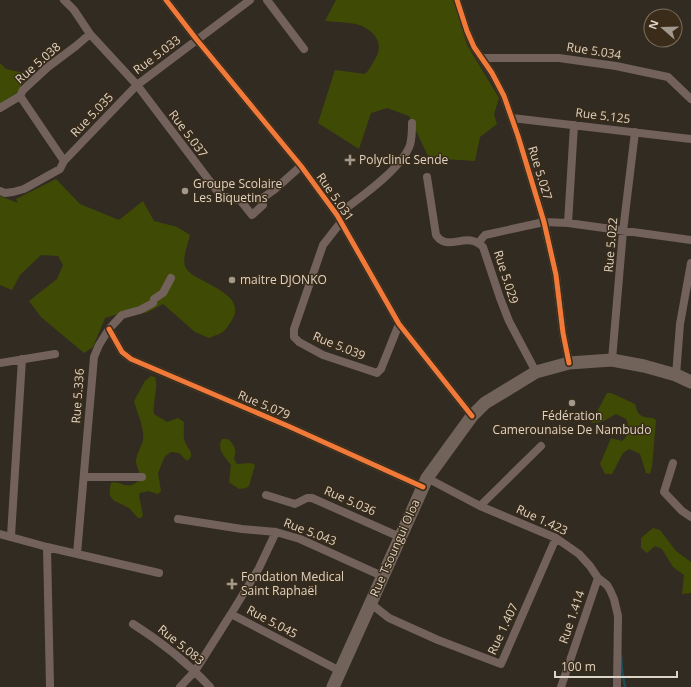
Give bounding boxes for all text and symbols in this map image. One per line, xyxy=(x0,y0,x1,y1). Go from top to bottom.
north arrow xyxy=(643,8,683,48)
text: N xyxy=(645,18,662,31)
street label: Rue 5.033 xyxy=(130,31,184,78)
street label: Rue 5.038 xyxy=(11,38,64,87)
street label: Rue 5.034 xyxy=(565,38,623,63)
street label: Rue 5.035 xyxy=(66,89,117,140)
street label: Rue 5.125 xyxy=(575,104,632,127)
street label: Rue 5.037 xyxy=(165,107,212,161)
street label: Rue 5.027 xyxy=(524,144,557,202)
place label: Polyclinic Sende xyxy=(359,151,449,168)
marker: Polyclinic Sende xyxy=(344,154,356,166)
street label: Rue 5.031 xyxy=(313,169,358,224)
place label: Groupe Scolaire Les Biquetins xyxy=(193,175,283,206)
marker: Groupe Scolaire Les Biquetins xyxy=(180,186,190,196)
street label: Rue 5.022 xyxy=(600,217,621,273)
street label: Rue 5.029 xyxy=(490,248,523,306)
place label: maitre DJONKO xyxy=(240,271,327,288)
marker: maitre DJONKO xyxy=(227,275,237,285)
street label: Rue 5.039 xyxy=(310,327,368,364)
street label: Rue 5.336 xyxy=(67,368,88,424)
street label: Rue 5.079 xyxy=(235,386,293,423)
marker: Fédération Camerounaise De Nambudo xyxy=(567,398,577,408)
place label: Fédération Camerounaise De Nambudo xyxy=(493,407,651,438)
street label: Rue 5.036 xyxy=(322,482,379,520)
street label: Rue Tsoungui Oloa xyxy=(365,496,424,599)
street label: Rue 1.423 xyxy=(514,500,571,539)
street label: Rue 5.043 xyxy=(281,514,339,549)
place label: Fondation Medical Saint Raphaël xyxy=(241,568,344,599)
marker: Fondation Medical Saint Raphaël xyxy=(226,578,238,590)
street label: Rue 1.414 xyxy=(555,588,589,646)
street label: Rue 1.407 xyxy=(483,600,522,657)
street label: Rue 5.045 xyxy=(244,601,301,642)
street label: Rue 5.083 xyxy=(155,621,208,669)
scale bar xyxy=(555,653,677,679)
text: 100 m xyxy=(561,658,596,675)

